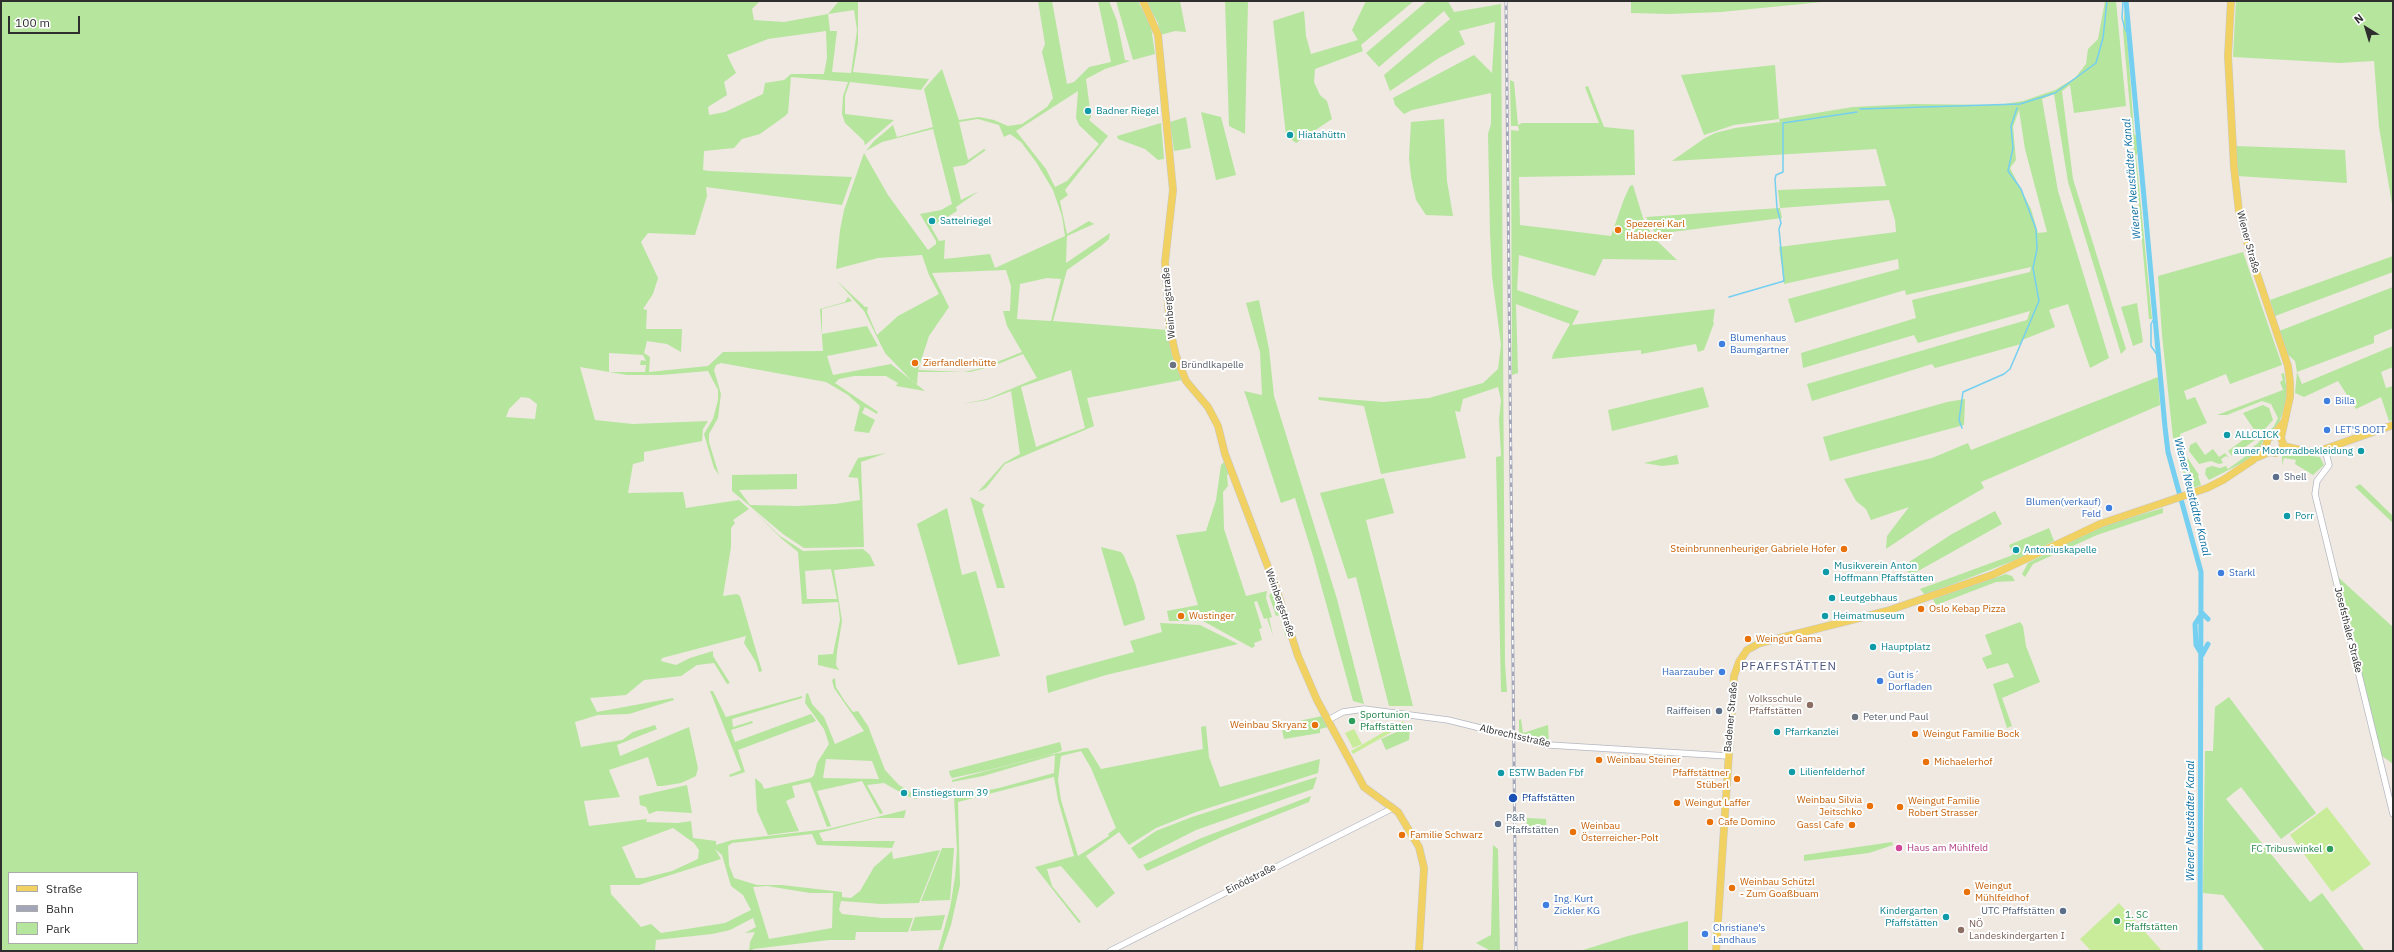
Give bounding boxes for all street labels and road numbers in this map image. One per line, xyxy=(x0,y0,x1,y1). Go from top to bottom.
street label: Wiener Straße xyxy=(2234,209,2262,275)
street label: Weinbergstraße xyxy=(1160,267,1178,339)
street label: Weinbergstraße xyxy=(1263,567,1297,639)
street label: Josefsthaler Straße xyxy=(2332,586,2364,674)
street label: Badener Straße xyxy=(1722,681,1740,753)
street label: Albrechtsstraße xyxy=(1478,722,1552,750)
street label: Einödstraße xyxy=(1224,861,1278,897)

